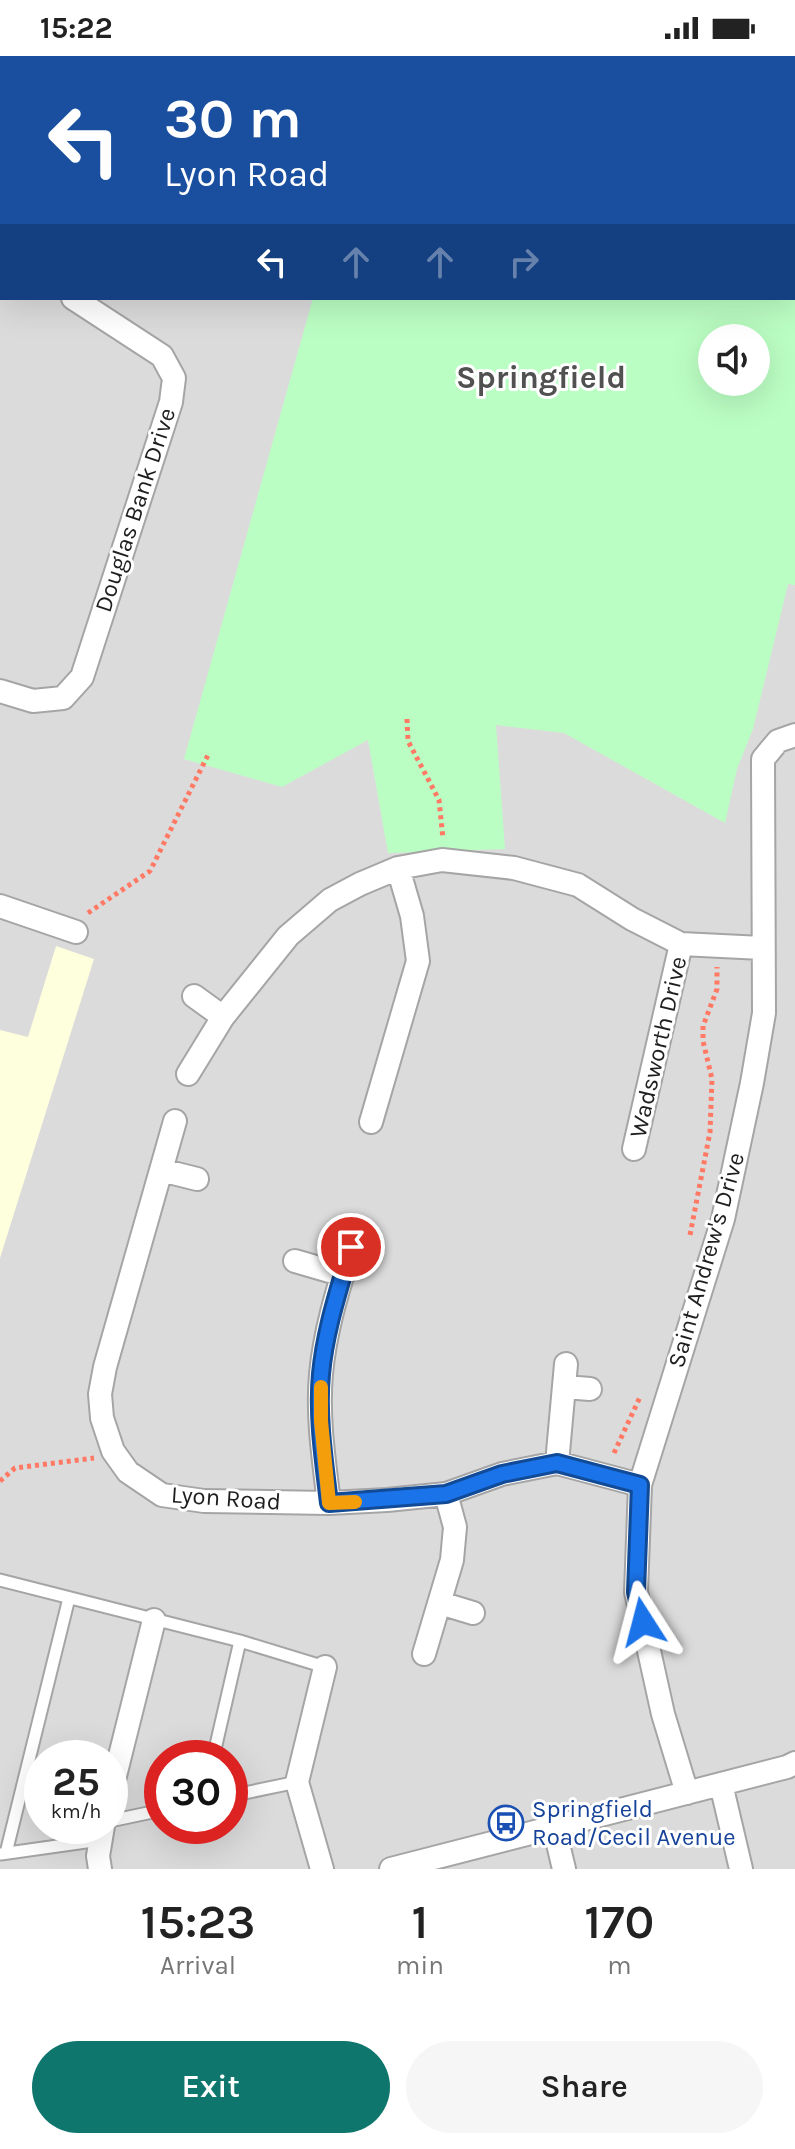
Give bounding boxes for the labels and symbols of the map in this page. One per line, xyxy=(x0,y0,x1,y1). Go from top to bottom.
district label: Springfield xyxy=(456,359,626,396)
street label: Douglas Bank Drive xyxy=(89,404,181,616)
street label: Wadsworth Drive xyxy=(624,954,692,1140)
street label: Saint Andrew's Drive xyxy=(662,1149,750,1371)
pin xyxy=(317,1213,385,1281)
street label: Lyon Road xyxy=(170,1480,282,1516)
position arrow xyxy=(601,1580,685,1664)
speed limit sign: 30 xyxy=(144,1740,248,1844)
place label: Springfield Road/Cecil Avenue xyxy=(532,1795,736,1851)
bus stop icon: Springfield Road/Cecil Avenue xyxy=(487,1804,525,1842)

